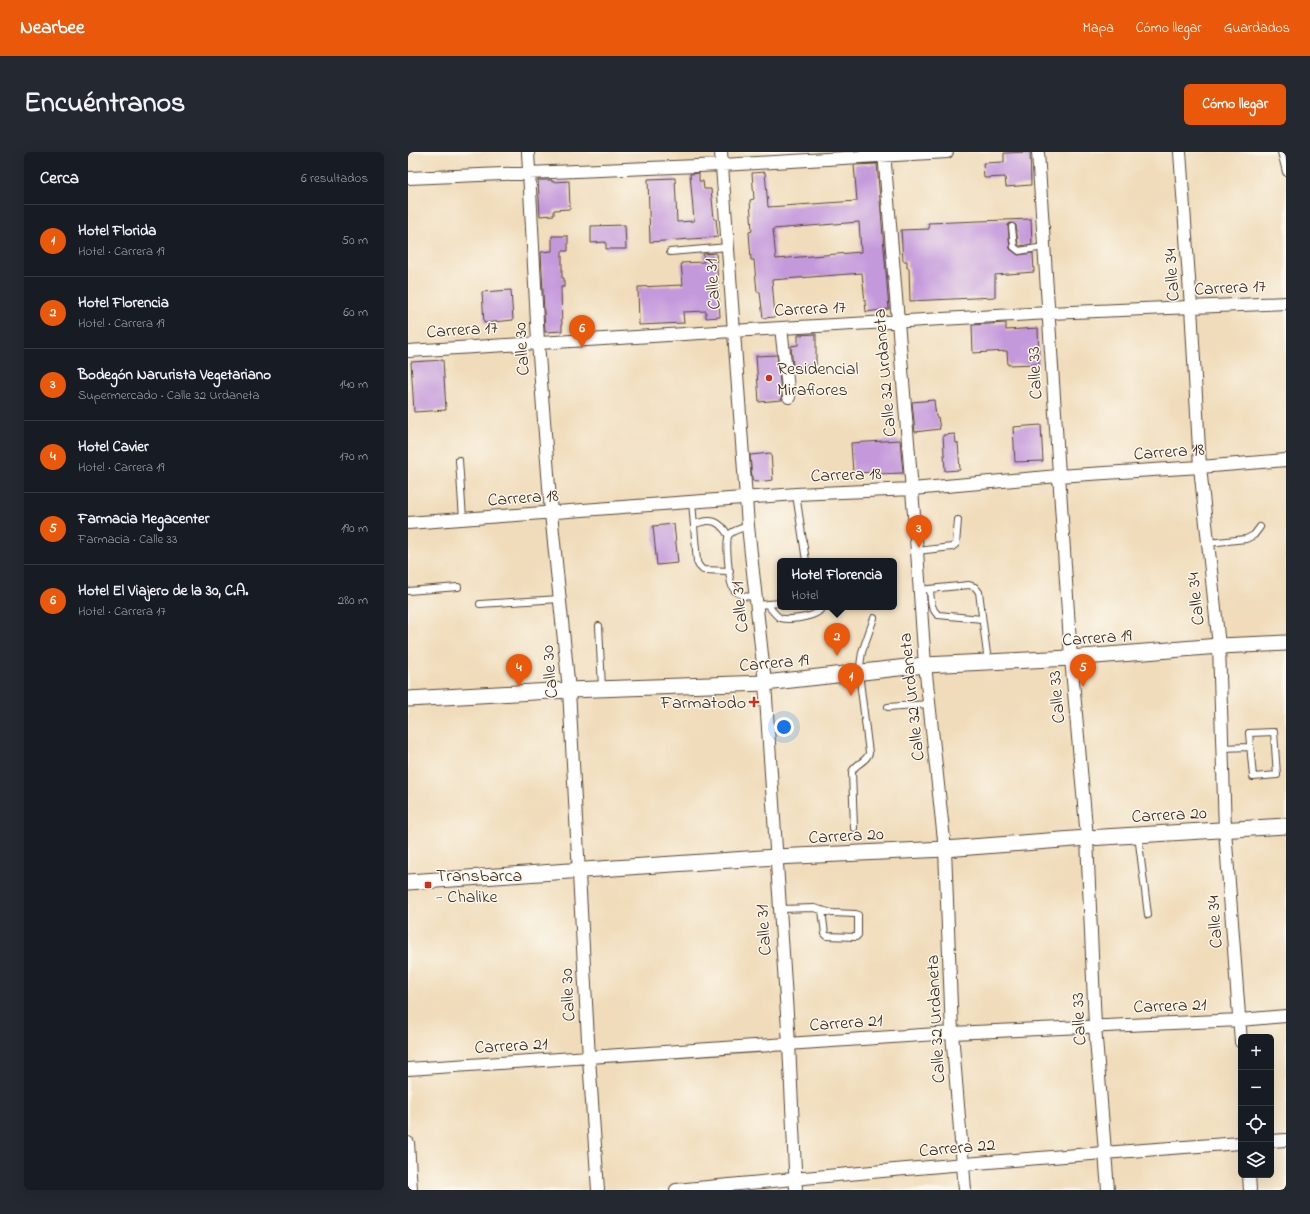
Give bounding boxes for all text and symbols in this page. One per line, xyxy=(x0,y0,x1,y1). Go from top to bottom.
text: Nearbee xyxy=(20,15,85,42)
text: Mapa xyxy=(1083,18,1114,39)
text: Cómo llegar xyxy=(1136,18,1202,39)
text: Guardados xyxy=(1224,18,1290,39)
text: Encuéntranos xyxy=(24,84,185,125)
button: Cómo llegar xyxy=(1184,84,1286,125)
text: Cerca xyxy=(40,166,79,191)
text: 6 resultados xyxy=(301,169,368,188)
text: Hotel Florida xyxy=(78,220,156,242)
text: 1 xyxy=(51,231,55,250)
text: 50 m xyxy=(342,231,368,250)
text: Hotel · Carrera 19 xyxy=(78,242,164,261)
street label: Calle 34 xyxy=(1158,247,1188,302)
street label: Calle 31 xyxy=(699,257,729,310)
street label: Carrera 17 xyxy=(1194,274,1267,304)
text: Hotel Florencia xyxy=(78,292,169,314)
street label: Carrera 17 xyxy=(774,295,847,325)
text: 2 xyxy=(50,303,56,322)
text: 60 m xyxy=(343,303,368,322)
street label: Calle 32 Urdaneta xyxy=(867,308,905,438)
text: Hotel · Carrera 19 xyxy=(78,314,164,333)
street label: Carrera 17 xyxy=(425,315,499,346)
pin: 6 xyxy=(569,315,595,348)
street label: Calle 30 xyxy=(508,321,538,376)
street label: Calle 33 xyxy=(1022,346,1050,400)
place label: Residencial Miraflores xyxy=(777,357,858,404)
text: Bodegón Narurista Vegetariano xyxy=(78,364,271,386)
marker: Residencial Miraflores xyxy=(764,373,774,383)
text: 3 xyxy=(50,375,56,394)
text: 140 m xyxy=(340,375,368,394)
text: Supermercado · Calle 32 Urdaneta xyxy=(78,386,260,405)
text: Hotel Cavier xyxy=(78,436,149,458)
street label: Carrera 18 xyxy=(1133,438,1206,468)
text: 4 xyxy=(50,447,56,466)
text: 170 m xyxy=(340,447,368,466)
text: Hotel · Carrera 19 xyxy=(78,458,164,477)
street label: Carrera 18 xyxy=(810,462,882,490)
street label: Carrera 18 xyxy=(487,484,560,514)
text: Farmacia Megacenter xyxy=(78,508,209,530)
pin: 3 xyxy=(906,515,932,548)
text: 5 xyxy=(49,519,57,538)
text: 190 m xyxy=(341,519,368,538)
text: Farmacia · Calle 33 xyxy=(78,530,177,549)
popup xyxy=(777,558,897,610)
text: Hotel Florencia xyxy=(792,564,882,586)
street label: Calle 34 xyxy=(1181,570,1213,627)
text: Hotel El Viajero de la 30, C.A. xyxy=(78,580,248,602)
street label: Calle 31 xyxy=(725,580,757,634)
text: Hotel xyxy=(792,586,818,605)
text: 6 xyxy=(50,591,56,610)
text: 280 m xyxy=(338,591,368,610)
text: Hotel · Carrera 17 xyxy=(78,602,166,621)
pin: 2 xyxy=(824,623,850,656)
street label: Carrera 19 xyxy=(1061,624,1133,654)
street label: Calle 32 Urdaneta xyxy=(893,631,933,762)
street label: Calle 30 xyxy=(536,644,566,700)
street label: Carrera 19 xyxy=(738,648,811,680)
pin: 4 xyxy=(506,654,532,687)
pin: 5 xyxy=(1070,654,1096,687)
pin: 1 xyxy=(838,663,864,696)
street label: Calle 33 xyxy=(1043,669,1073,724)
place label: Farmatodo xyxy=(659,691,746,717)
marker: Farmatodo xyxy=(749,697,759,707)
your location xyxy=(774,717,794,737)
street label: Carrera 20 xyxy=(1131,801,1208,831)
street label: Carrera 20 xyxy=(808,822,885,852)
place label: Transbarca - Chalike xyxy=(436,864,522,911)
marker: Transbarca - Chalike xyxy=(423,880,433,890)
street label: Calle 34 xyxy=(1201,894,1231,949)
street label: Calle 31 xyxy=(750,903,780,956)
street label: Calle 32 Urdaneta xyxy=(921,954,953,1084)
street label: Calle 30 xyxy=(555,967,583,1022)
street label: Calle 33 xyxy=(1066,992,1094,1046)
street label: Carrera 21 xyxy=(1133,993,1207,1021)
street label: Carrera 21 xyxy=(809,1008,884,1040)
street label: Carrera 21 xyxy=(474,1032,549,1062)
map controls xyxy=(1238,1034,1274,1178)
button: + xyxy=(1238,1034,1274,1070)
button: − xyxy=(1238,1070,1274,1106)
button: locate xyxy=(1238,1106,1274,1142)
street label: Carrera 22 xyxy=(918,1133,996,1165)
button: layers xyxy=(1238,1142,1274,1178)

